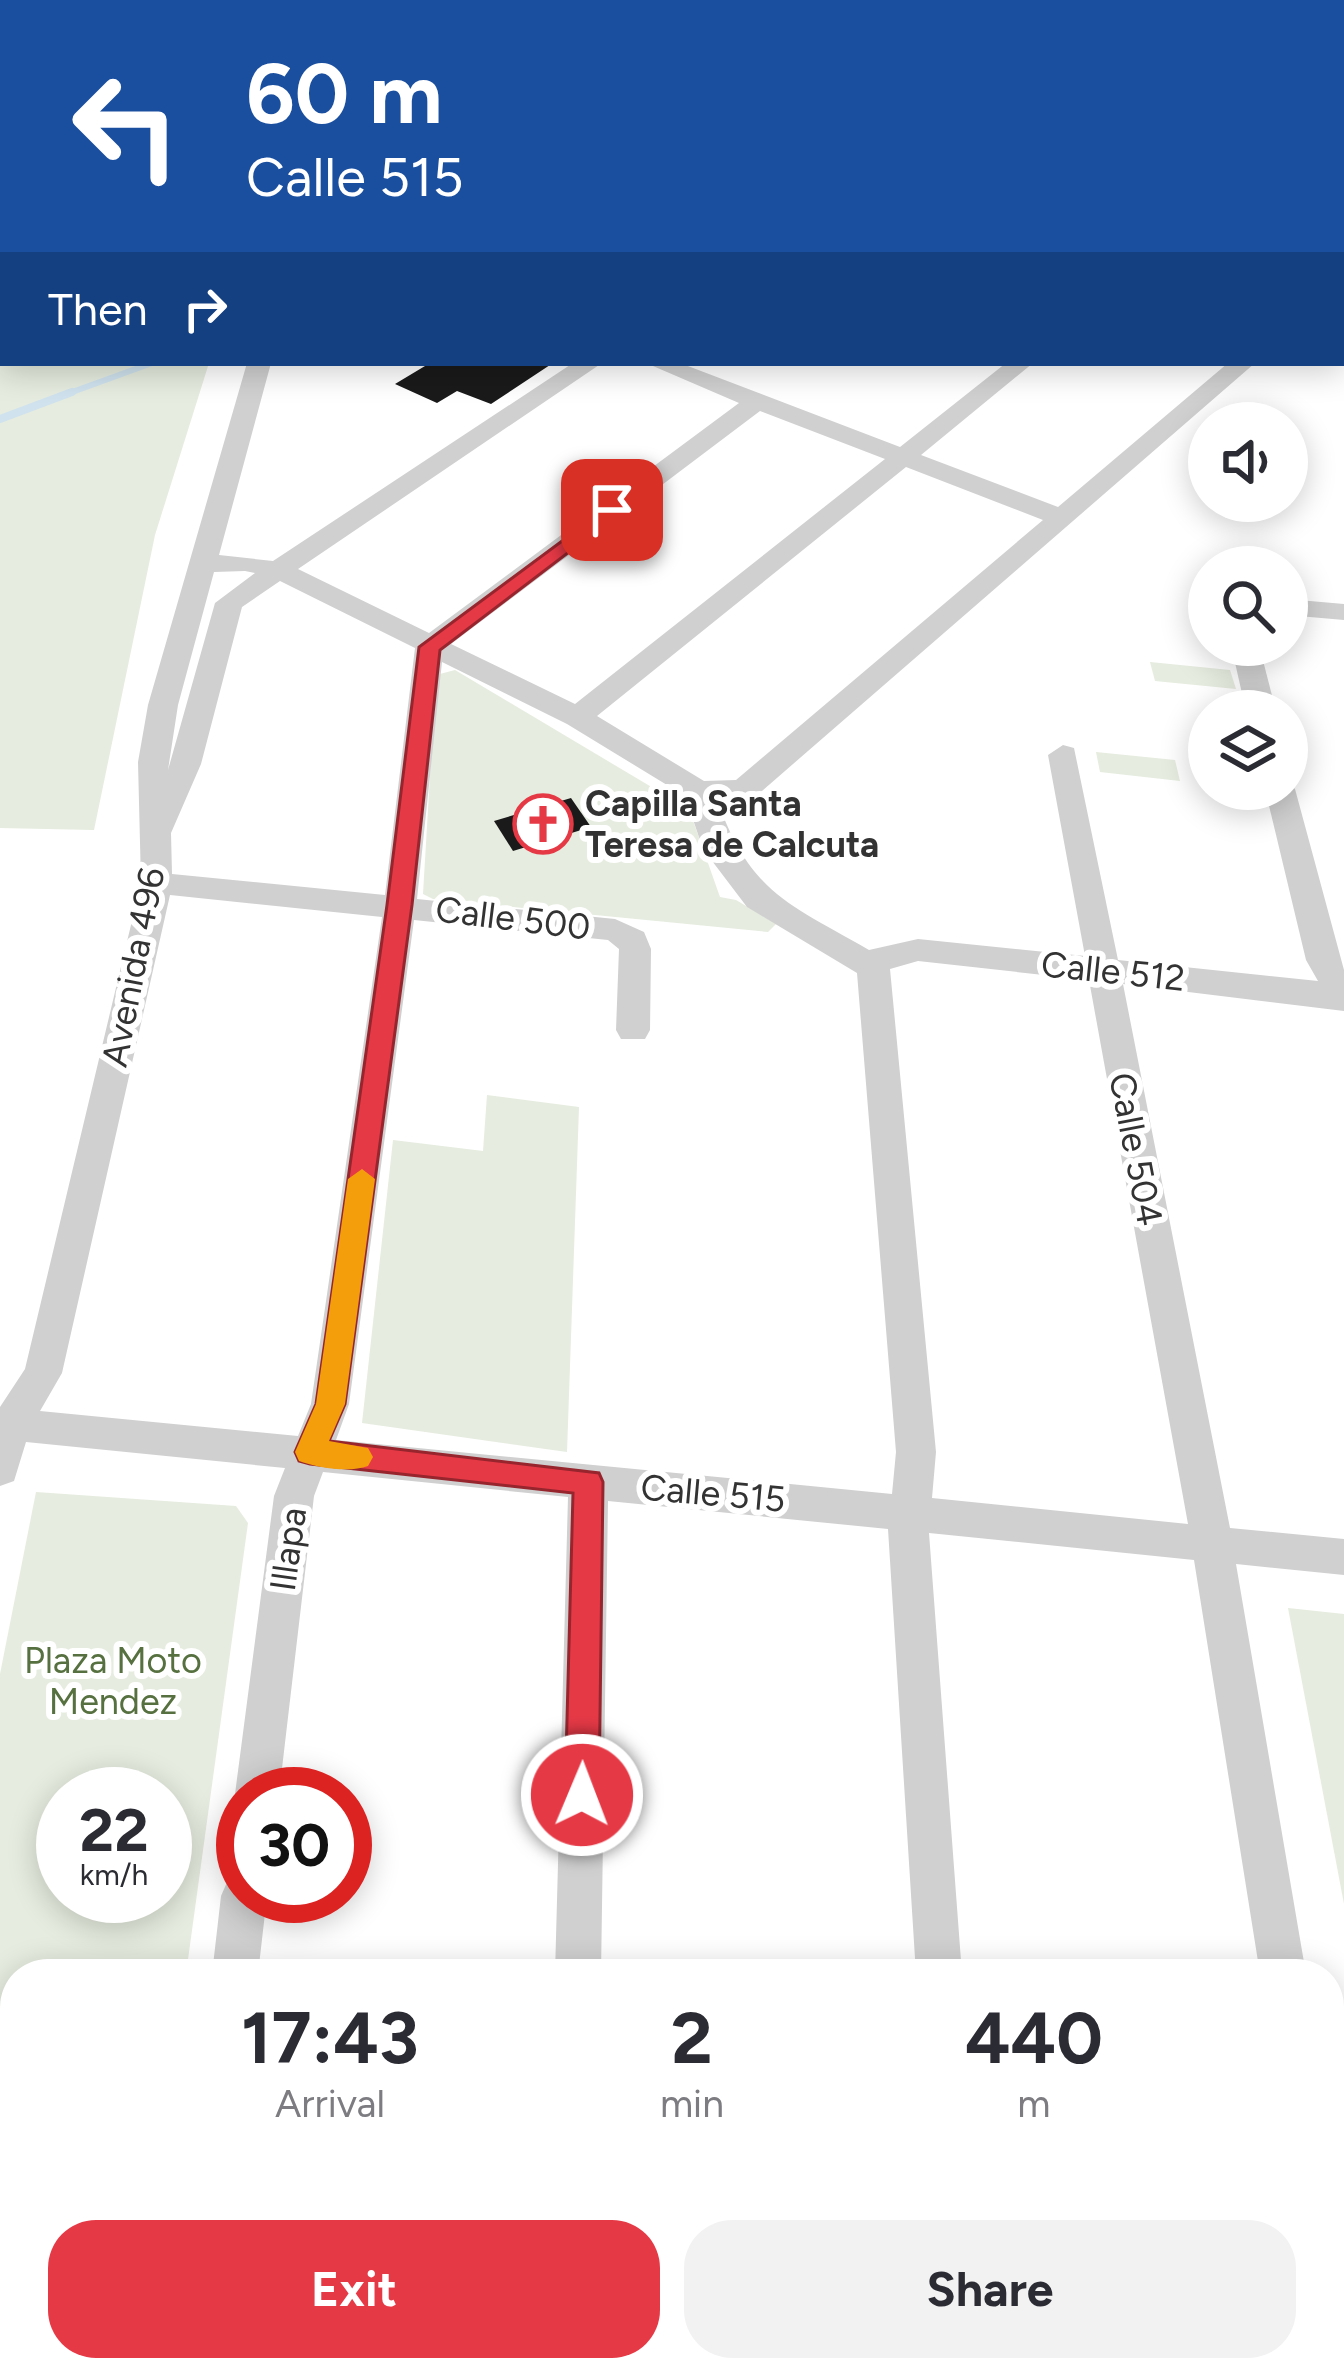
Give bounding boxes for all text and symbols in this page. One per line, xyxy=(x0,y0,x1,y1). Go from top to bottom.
text: 60 m xyxy=(246,43,442,144)
icon: left xyxy=(48,48,204,204)
text: Calle 515 xyxy=(246,145,463,210)
icon: right xyxy=(172,276,238,342)
text: Then xyxy=(48,282,148,336)
map controls xyxy=(1188,402,1308,810)
button: sound xyxy=(1188,402,1308,522)
pin xyxy=(561,459,663,561)
icon: arrive xyxy=(579,477,645,543)
button: search xyxy=(1188,546,1308,666)
button: layers xyxy=(1188,690,1308,810)
place label: Capilla Santa Teresa de Calcuta xyxy=(585,782,879,866)
church icon: Capilla Santa Teresa de Calcuta xyxy=(512,793,574,855)
street label: Avenida 496 xyxy=(93,864,173,1070)
street label: Calle 500 xyxy=(433,887,593,949)
street label: Calle 512 xyxy=(1039,942,1187,1000)
street label: Calle 504 xyxy=(1100,1069,1172,1229)
street label: Calle 515 xyxy=(639,1465,787,1521)
street label: Illapa xyxy=(261,1505,315,1593)
park label: Plaza Moto Mendez xyxy=(24,1639,202,1723)
position arrow xyxy=(519,1732,645,1858)
speed limit sign: 30 xyxy=(216,1767,372,1923)
text: 22 xyxy=(79,1794,149,1866)
text: km/h xyxy=(80,1856,148,1893)
text: 17:43 xyxy=(241,1995,419,2081)
text: 2 xyxy=(671,1995,713,2081)
text: 440 xyxy=(965,1995,1103,2081)
text: Arrival xyxy=(275,2080,385,2127)
text: min xyxy=(660,2080,724,2127)
text: m xyxy=(1017,2080,1051,2127)
button: Exit xyxy=(48,2220,660,2358)
button: Share xyxy=(684,2220,1296,2358)

